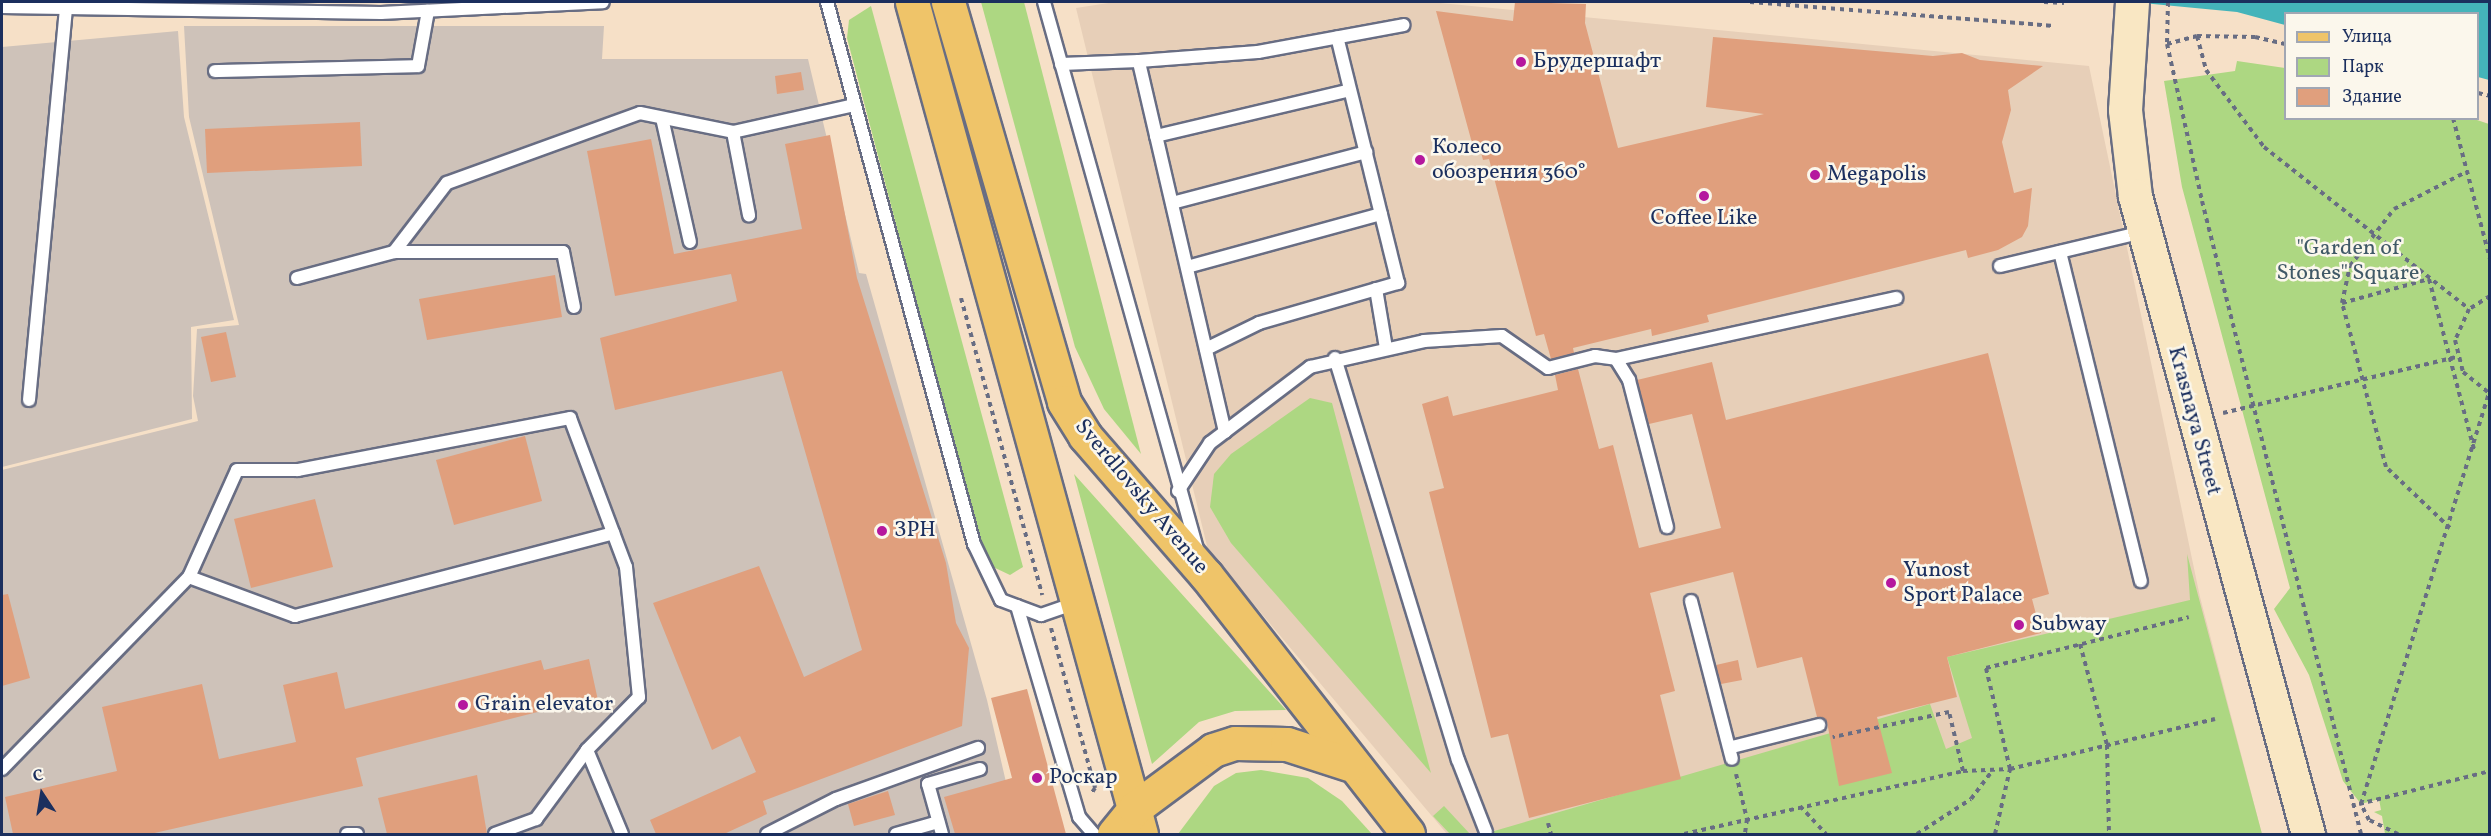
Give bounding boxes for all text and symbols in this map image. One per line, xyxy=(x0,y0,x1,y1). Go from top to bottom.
legend xyxy=(2284,12,2479,120)
text: Улица xyxy=(2342,25,2392,50)
place label: Брудершафт xyxy=(1533,49,1661,75)
marker: Брудершафт xyxy=(1514,55,1528,69)
text: Парк xyxy=(2342,55,2384,80)
text: Здание xyxy=(2342,85,2402,110)
place label: Колесо обозрения 360° xyxy=(1432,134,1586,186)
marker: Колесо обозрения 360° xyxy=(1413,153,1427,167)
place label: Megapolis xyxy=(1827,162,1926,188)
marker: Megapolis xyxy=(1808,168,1822,182)
marker: Coffee Like xyxy=(1697,189,1711,203)
place label: Coffee Like xyxy=(1651,206,1757,232)
park label: "Garden of Stones" Square xyxy=(2277,235,2419,286)
street label: Krasnaya Street xyxy=(2161,344,2227,498)
street label: Sverdlovsky Avenue xyxy=(1068,414,1214,580)
place label: ЗРН xyxy=(894,518,936,544)
marker: ЗРН xyxy=(875,524,889,538)
place label: Yunost Sport Palace xyxy=(1903,557,2022,608)
marker: Yunost Sport Palace xyxy=(1884,576,1898,590)
place label: Subway xyxy=(2031,612,2107,638)
marker: Subway xyxy=(2012,618,2026,632)
place label: Grain elevator xyxy=(475,692,613,718)
marker: Grain elevator xyxy=(456,698,470,712)
north arrow xyxy=(12,764,72,824)
text: С xyxy=(31,765,46,788)
place label: Роскар xyxy=(1049,765,1118,791)
marker: Роскар xyxy=(1030,771,1044,785)

